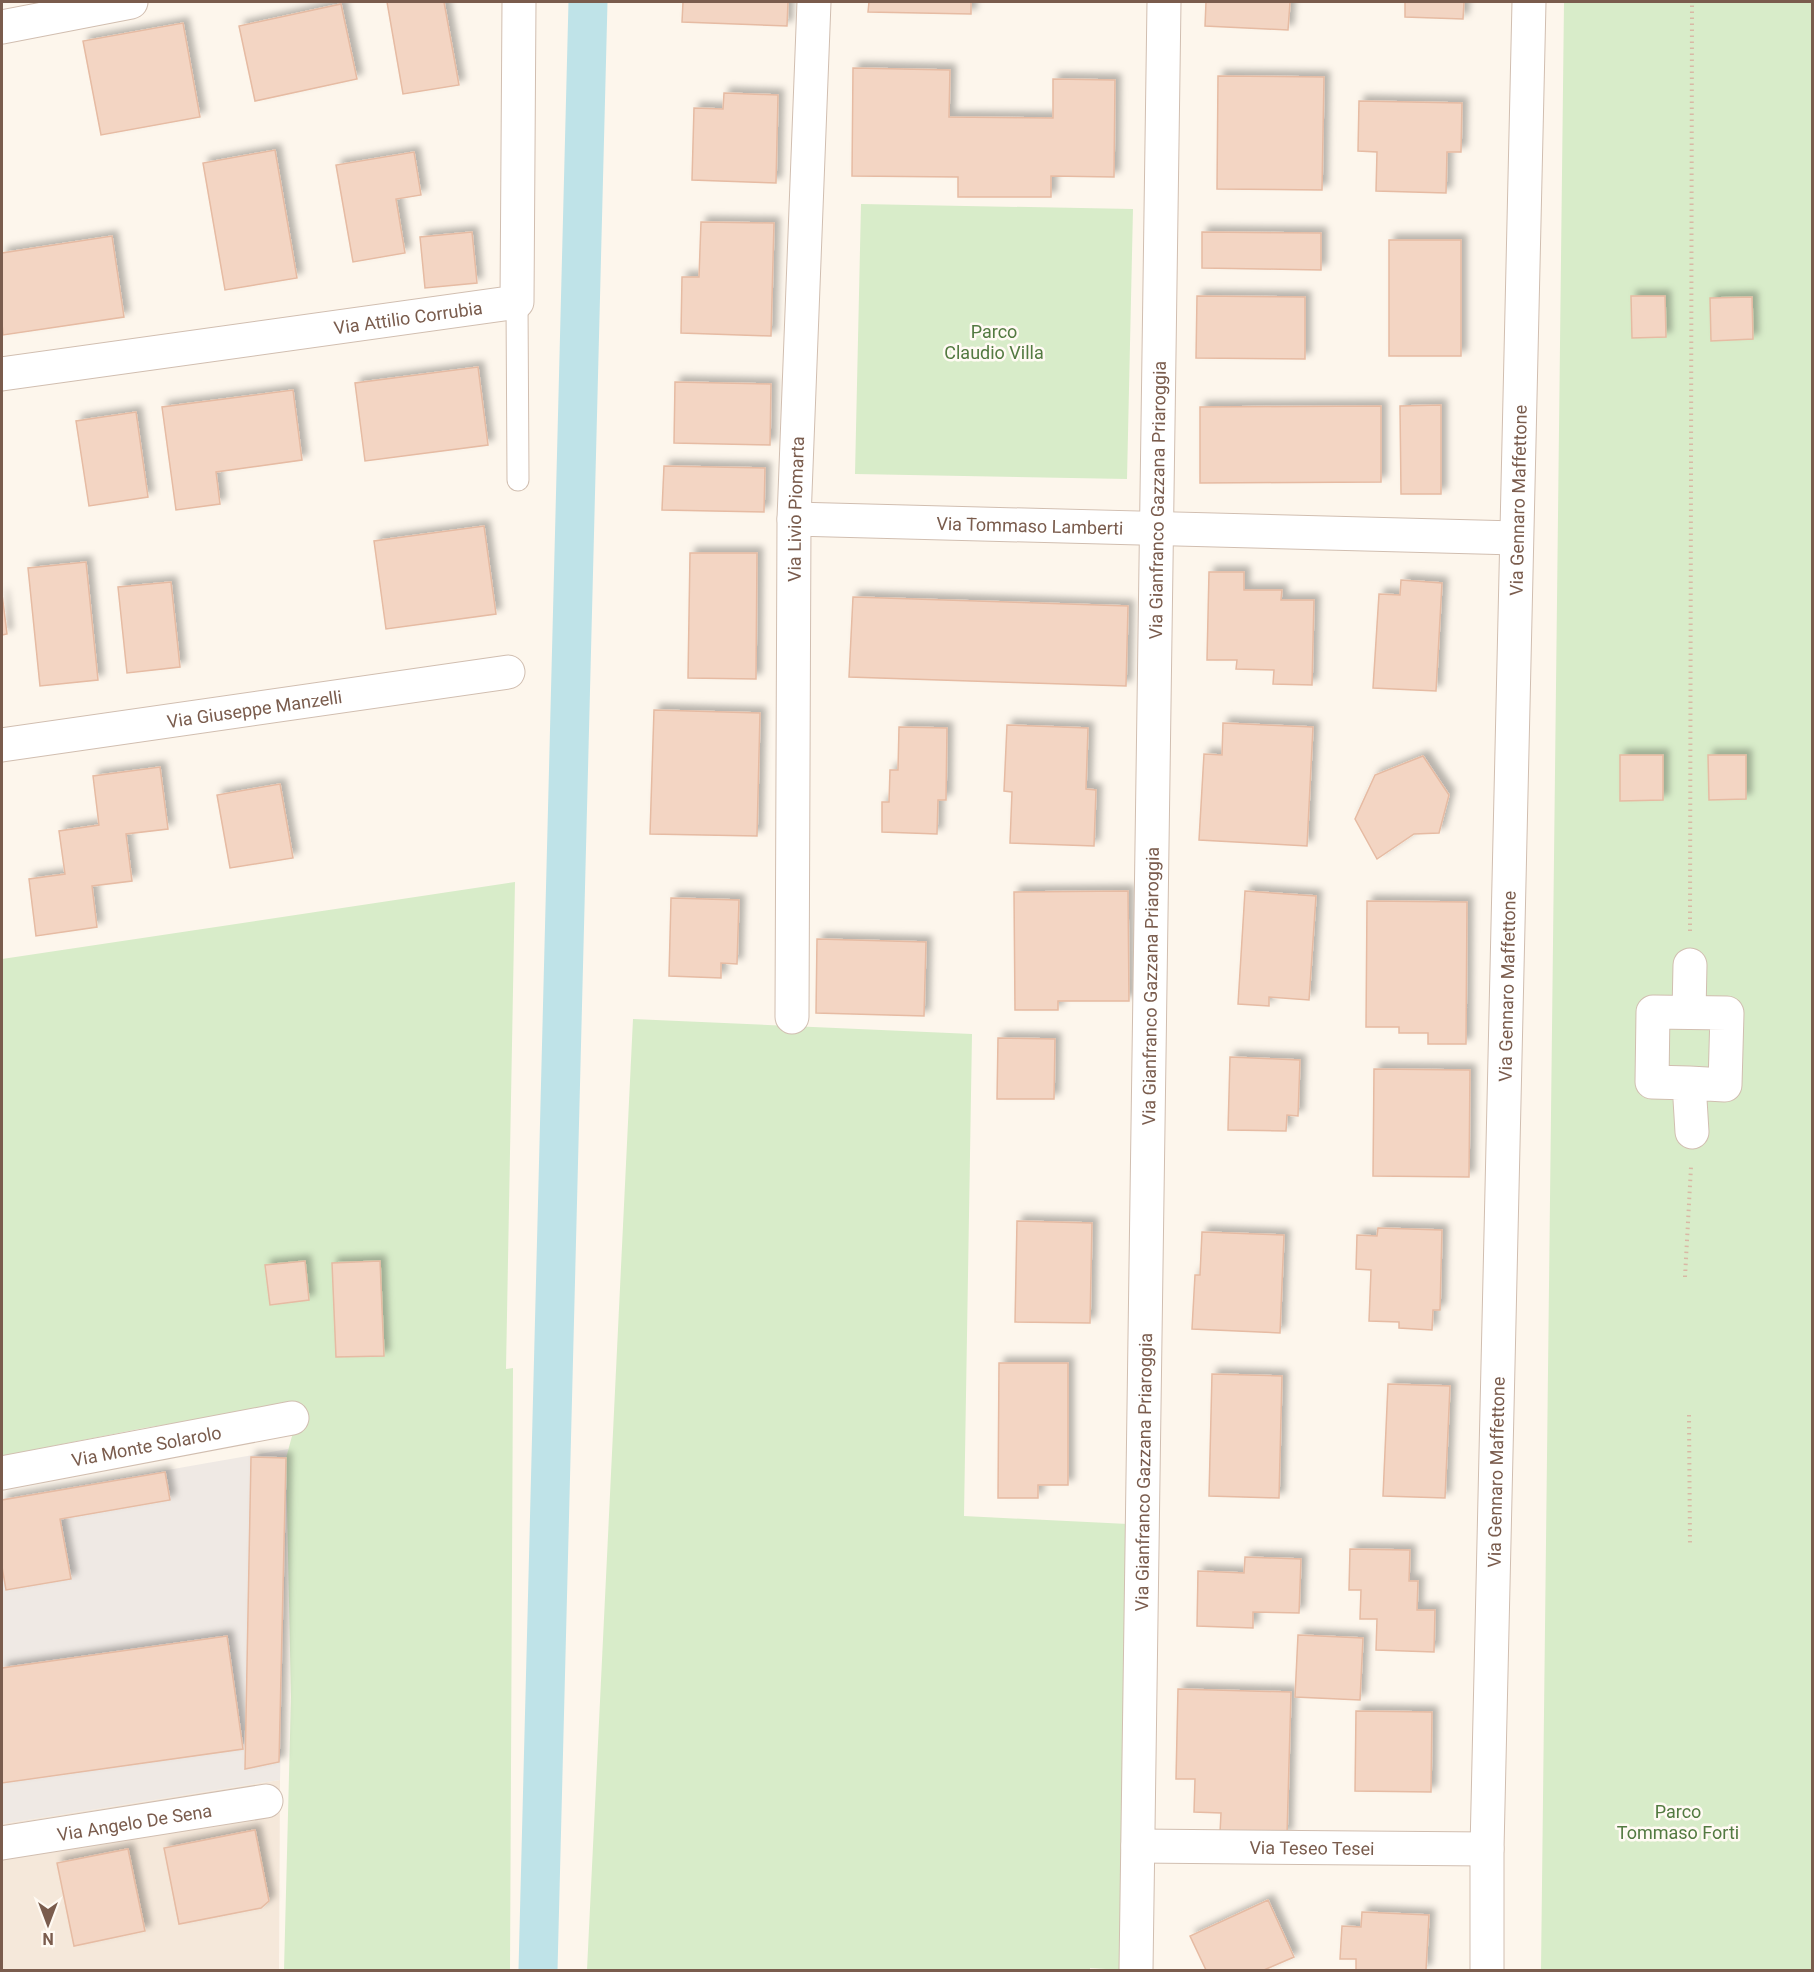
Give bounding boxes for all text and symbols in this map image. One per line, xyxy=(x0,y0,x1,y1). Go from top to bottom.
street label: Via Attilio Corrubia xyxy=(332,296,484,338)
park label: Parco Claudio Villa xyxy=(944,321,1044,363)
street label: Via Gianfranco Gazzana Priaroggia xyxy=(1144,361,1169,640)
street label: Via Gennaro Maffettone xyxy=(1505,405,1530,596)
street label: Via Livio Piomarta xyxy=(783,436,808,582)
street label: Via Tommaso Lamberti xyxy=(936,512,1124,538)
street label: Via Giuseppe Manzelli xyxy=(165,686,343,732)
street label: Via Gianfranco Gazzana Priaroggia xyxy=(1138,847,1162,1126)
street label: Via Gennaro Maffettone xyxy=(1494,890,1519,1082)
street label: Via Gianfranco Gazzana Priaroggia xyxy=(1131,1333,1156,1612)
street label: Via Gennaro Maffettone xyxy=(1483,1376,1508,1568)
street label: Via Monte Solarolo xyxy=(70,1421,223,1470)
street label: Via Angelo De Sena xyxy=(55,1799,213,1845)
park label: Parco Tommaso Forti xyxy=(1617,1801,1739,1843)
street label: Via Teseo Tesei xyxy=(1249,1836,1375,1859)
north arrow xyxy=(18,1894,78,1954)
text: N xyxy=(42,1929,54,1948)

